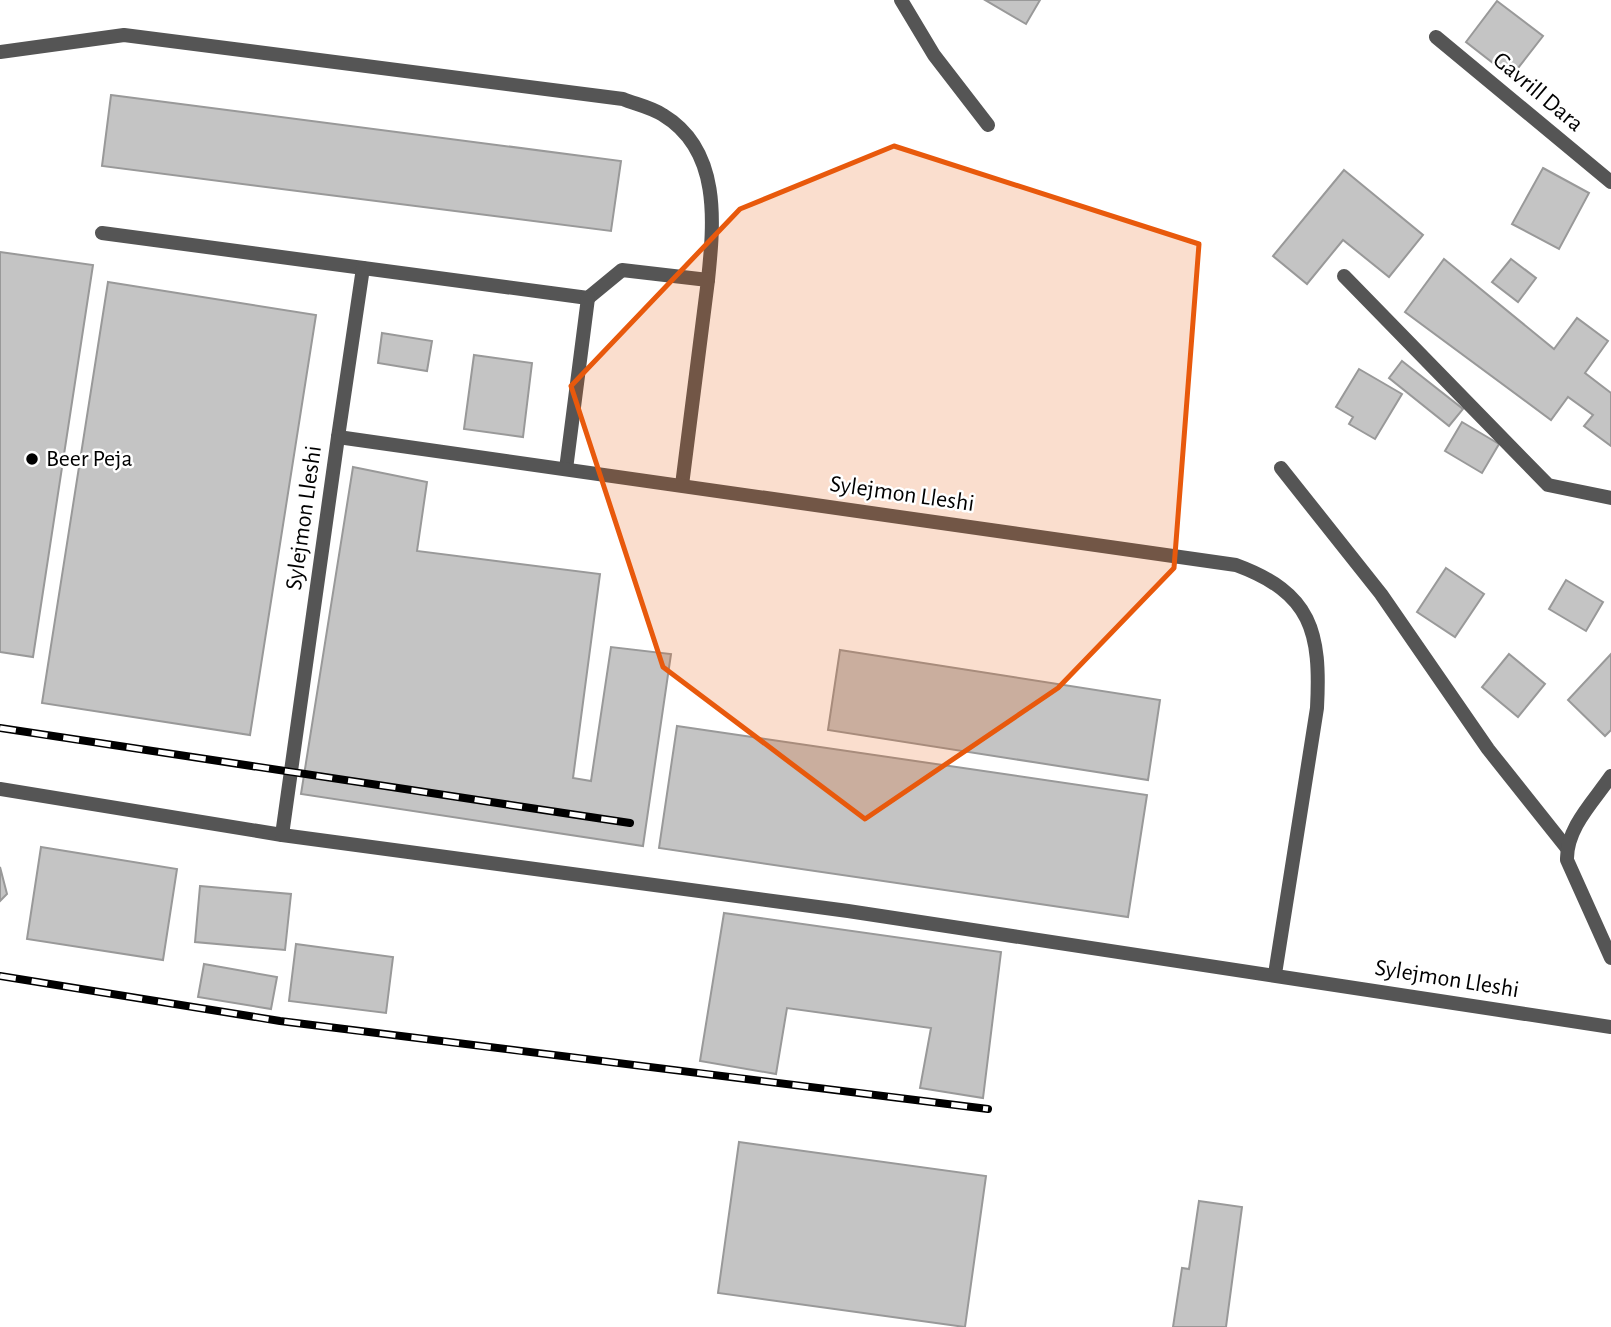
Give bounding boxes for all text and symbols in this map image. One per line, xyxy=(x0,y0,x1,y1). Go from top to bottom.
street label: Gavrill Dara xyxy=(1488,48,1588,136)
street label: Sylejmon Lleshi xyxy=(282,444,326,592)
place label: Beer Peja xyxy=(46,447,132,471)
marker: Beer Peja xyxy=(24,451,40,467)
street label: Sylejmon Lleshi xyxy=(828,472,976,516)
street label: Sylejmon Lleshi xyxy=(1373,956,1521,1002)

